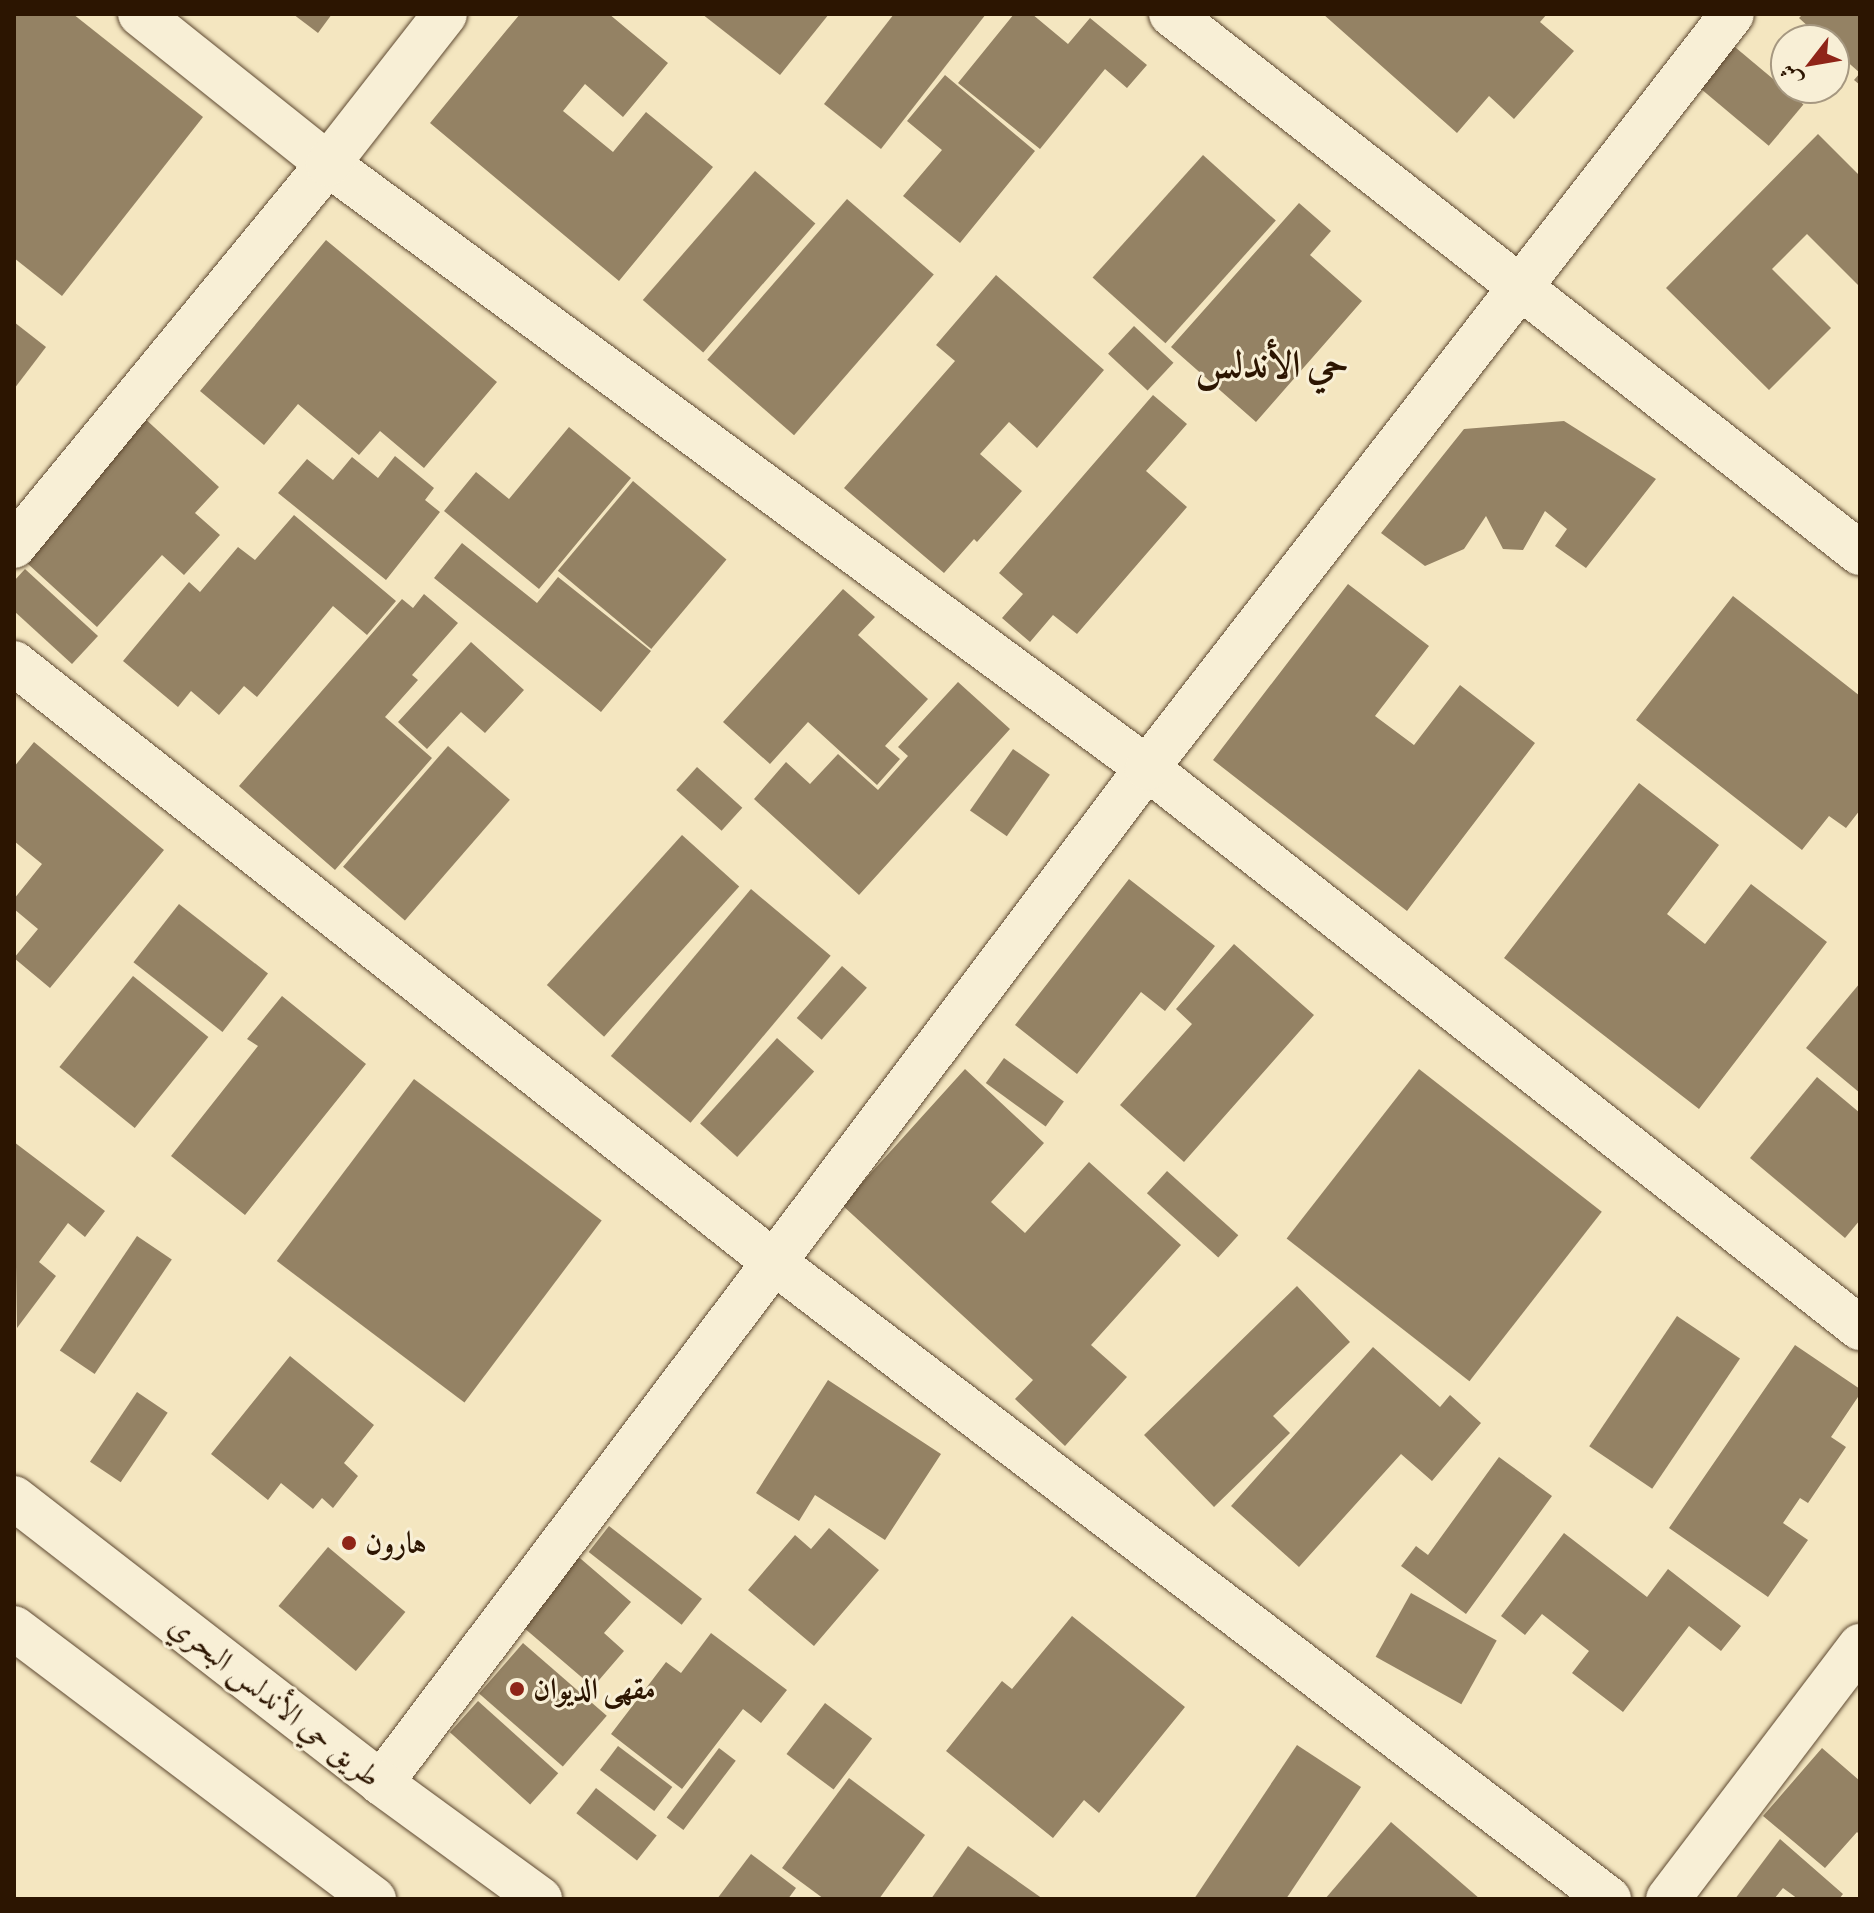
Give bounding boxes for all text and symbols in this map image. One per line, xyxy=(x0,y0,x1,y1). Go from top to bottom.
north arrow xyxy=(1770,24,1850,104)
text: ش xyxy=(1773,58,1810,92)
district label: حي الأندلس xyxy=(1195,342,1349,388)
place label: هارون xyxy=(365,1525,427,1561)
marker: هارون xyxy=(340,1534,358,1552)
street label: طريق حي الأندلس البحري xyxy=(162,1607,388,1795)
place label: مقهى الديوان xyxy=(533,1671,656,1707)
marker: مقهى الديوان xyxy=(508,1680,526,1698)

